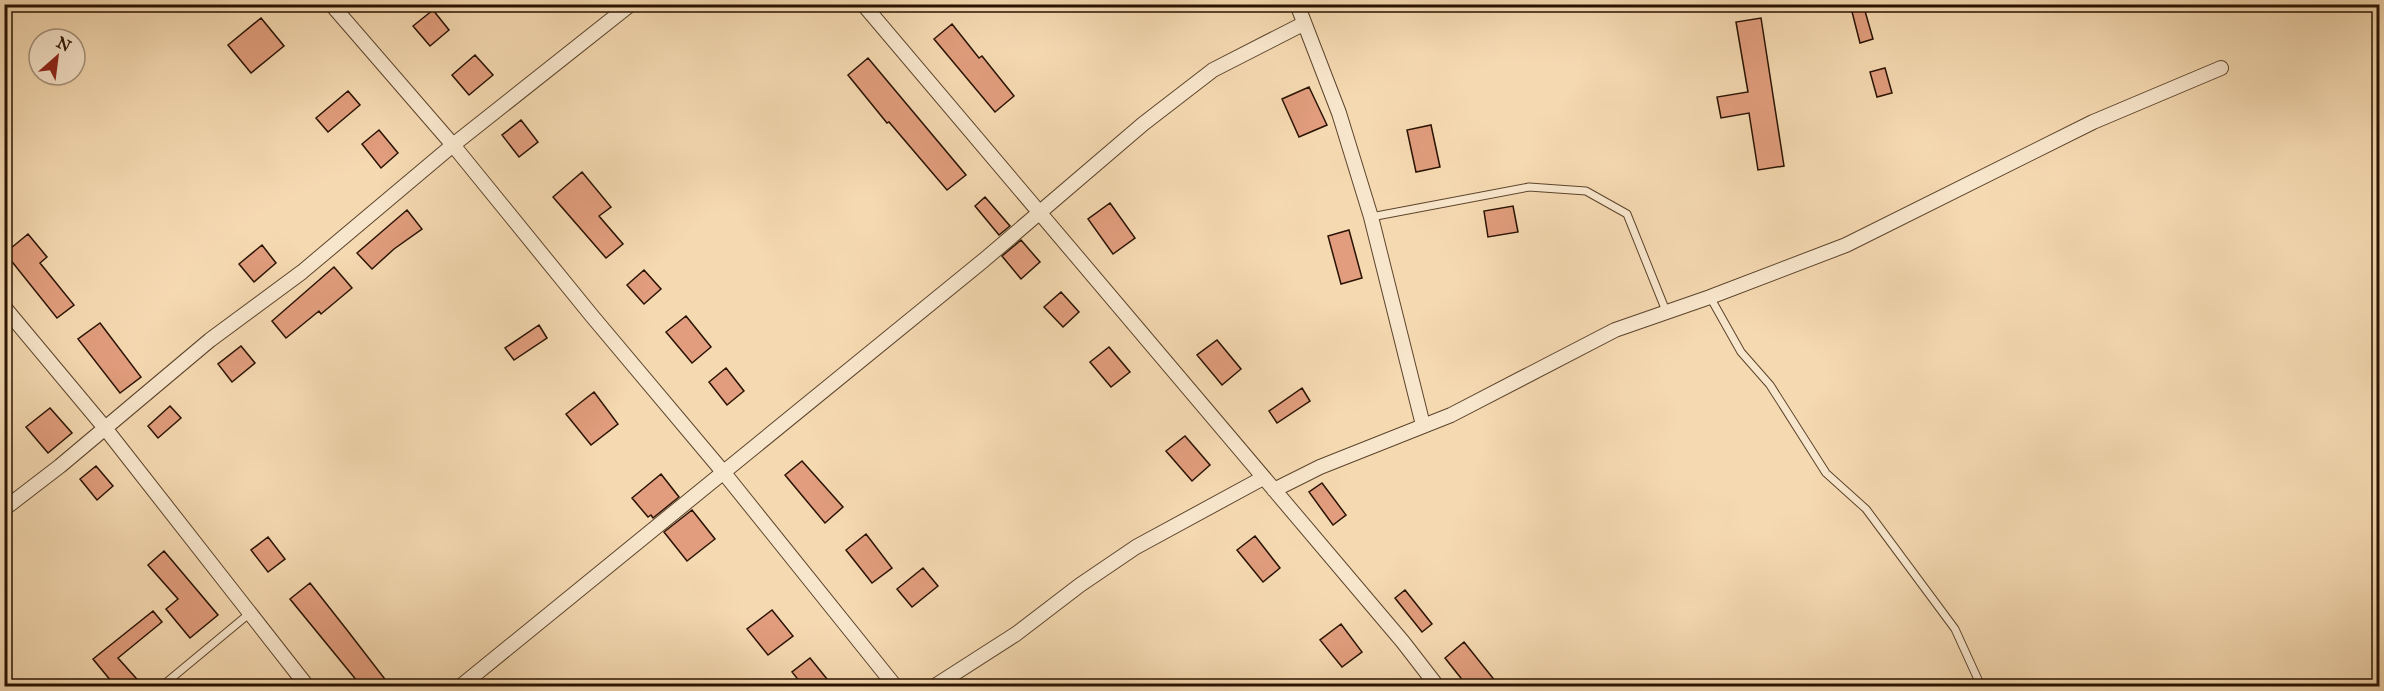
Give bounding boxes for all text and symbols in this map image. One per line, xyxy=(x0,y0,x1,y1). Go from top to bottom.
north arrow xyxy=(27,27,87,87)
text: N xyxy=(53,33,75,56)

